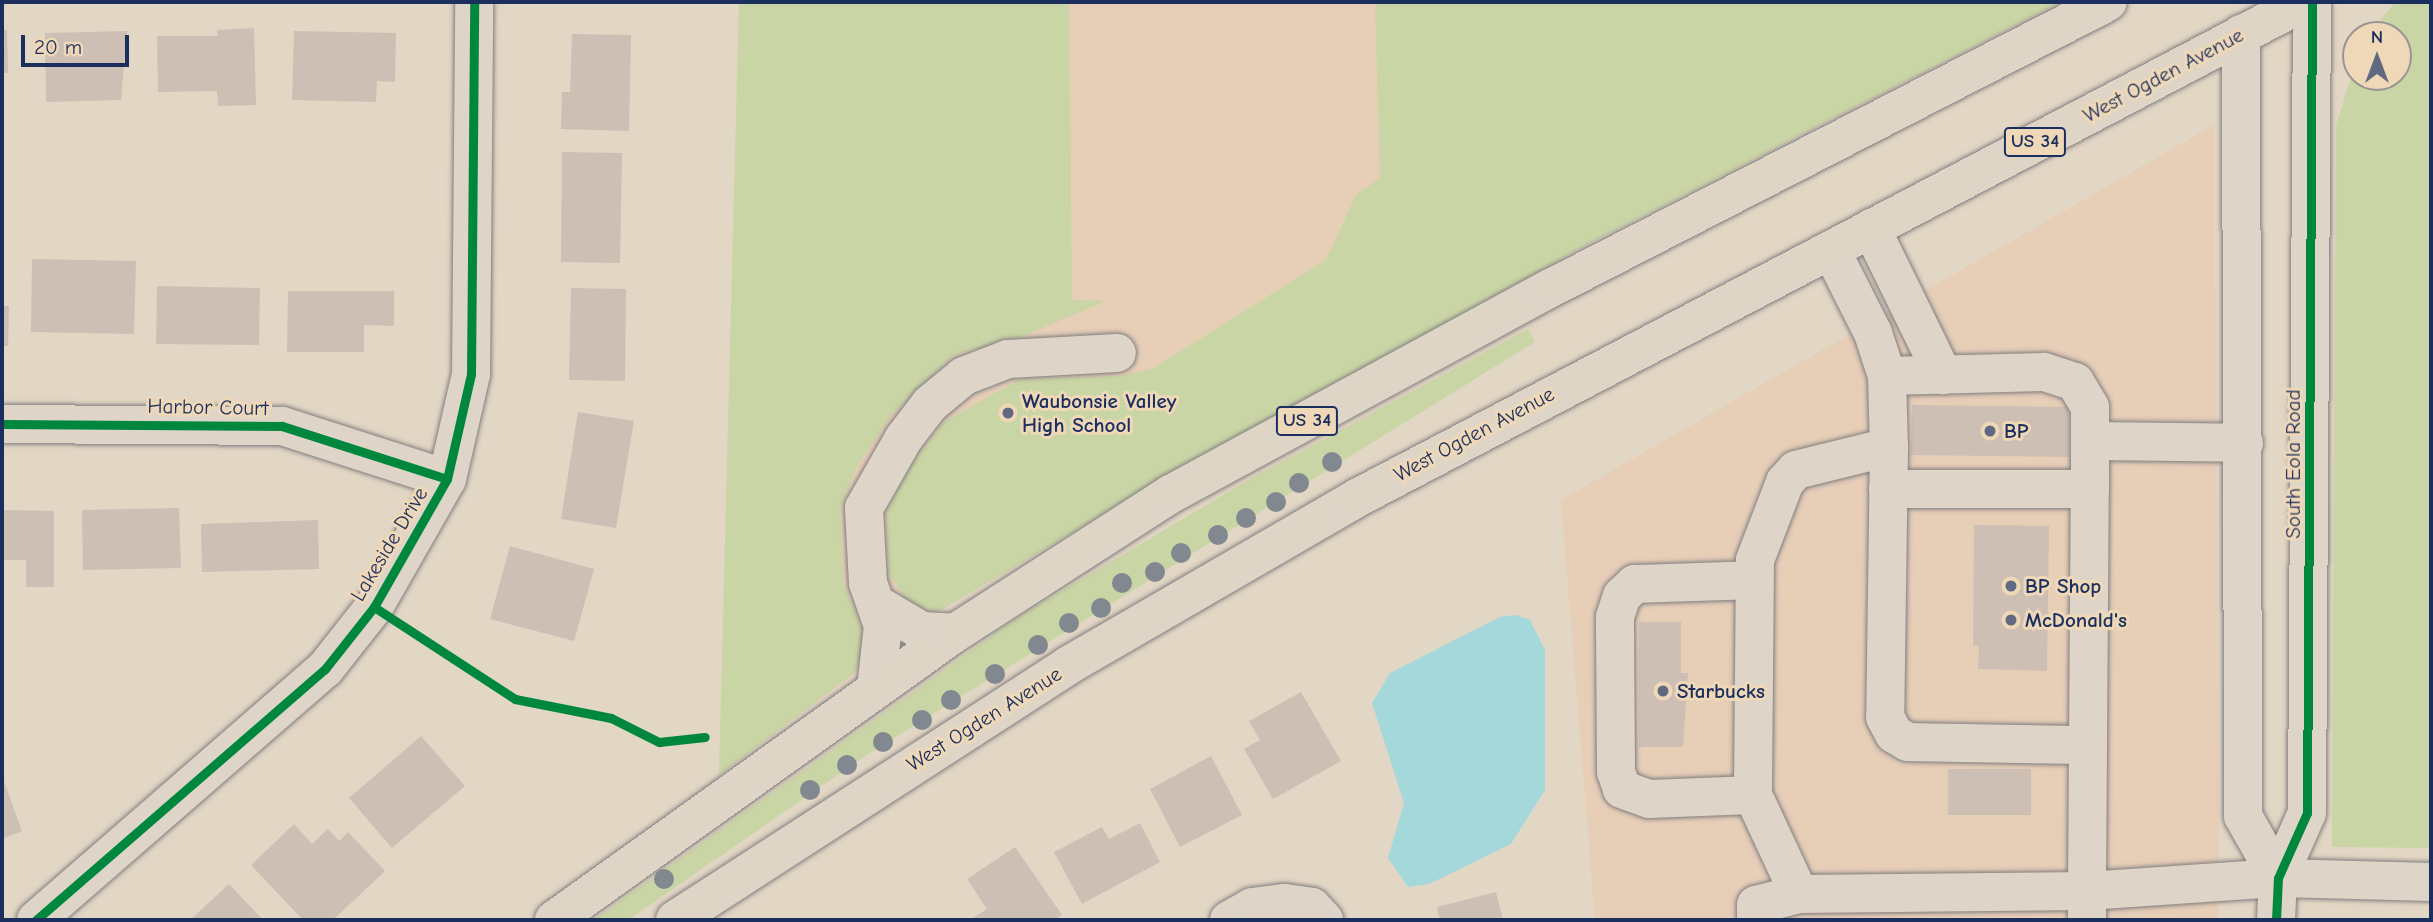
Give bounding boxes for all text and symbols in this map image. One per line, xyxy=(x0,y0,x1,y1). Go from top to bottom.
scale bar xyxy=(24,21,133,65)
north arrow xyxy=(2342,21,2412,91)
street label: West Ogden Avenue xyxy=(2079,22,2247,128)
text: N xyxy=(2371,26,2383,48)
text: 20 m xyxy=(34,35,82,59)
road number: US 34 xyxy=(2004,126,2066,158)
street label: West Ogden Avenue xyxy=(1390,381,1558,487)
place label: Waubonsie Valley High School xyxy=(1022,388,1176,438)
street label: South Eola Road xyxy=(2280,389,2306,539)
street label: Harbor Court xyxy=(147,393,269,421)
marker: Waubonsie Valley High School xyxy=(1000,405,1016,421)
road number: US 34 xyxy=(1276,406,1338,436)
place label: BP xyxy=(2004,418,2028,444)
marker: BP xyxy=(1982,423,1998,439)
street label: Lakeside Drive xyxy=(345,482,433,606)
place label: BP Shop xyxy=(2025,573,2101,599)
marker: BP Shop xyxy=(2003,578,2019,594)
place label: McDonald's xyxy=(2025,607,2127,633)
marker: McDonald's xyxy=(2003,612,2019,628)
street label: West Ogden Avenue xyxy=(902,661,1066,777)
place label: Starbucks xyxy=(1677,678,1765,704)
marker: Starbucks xyxy=(1655,683,1671,699)

